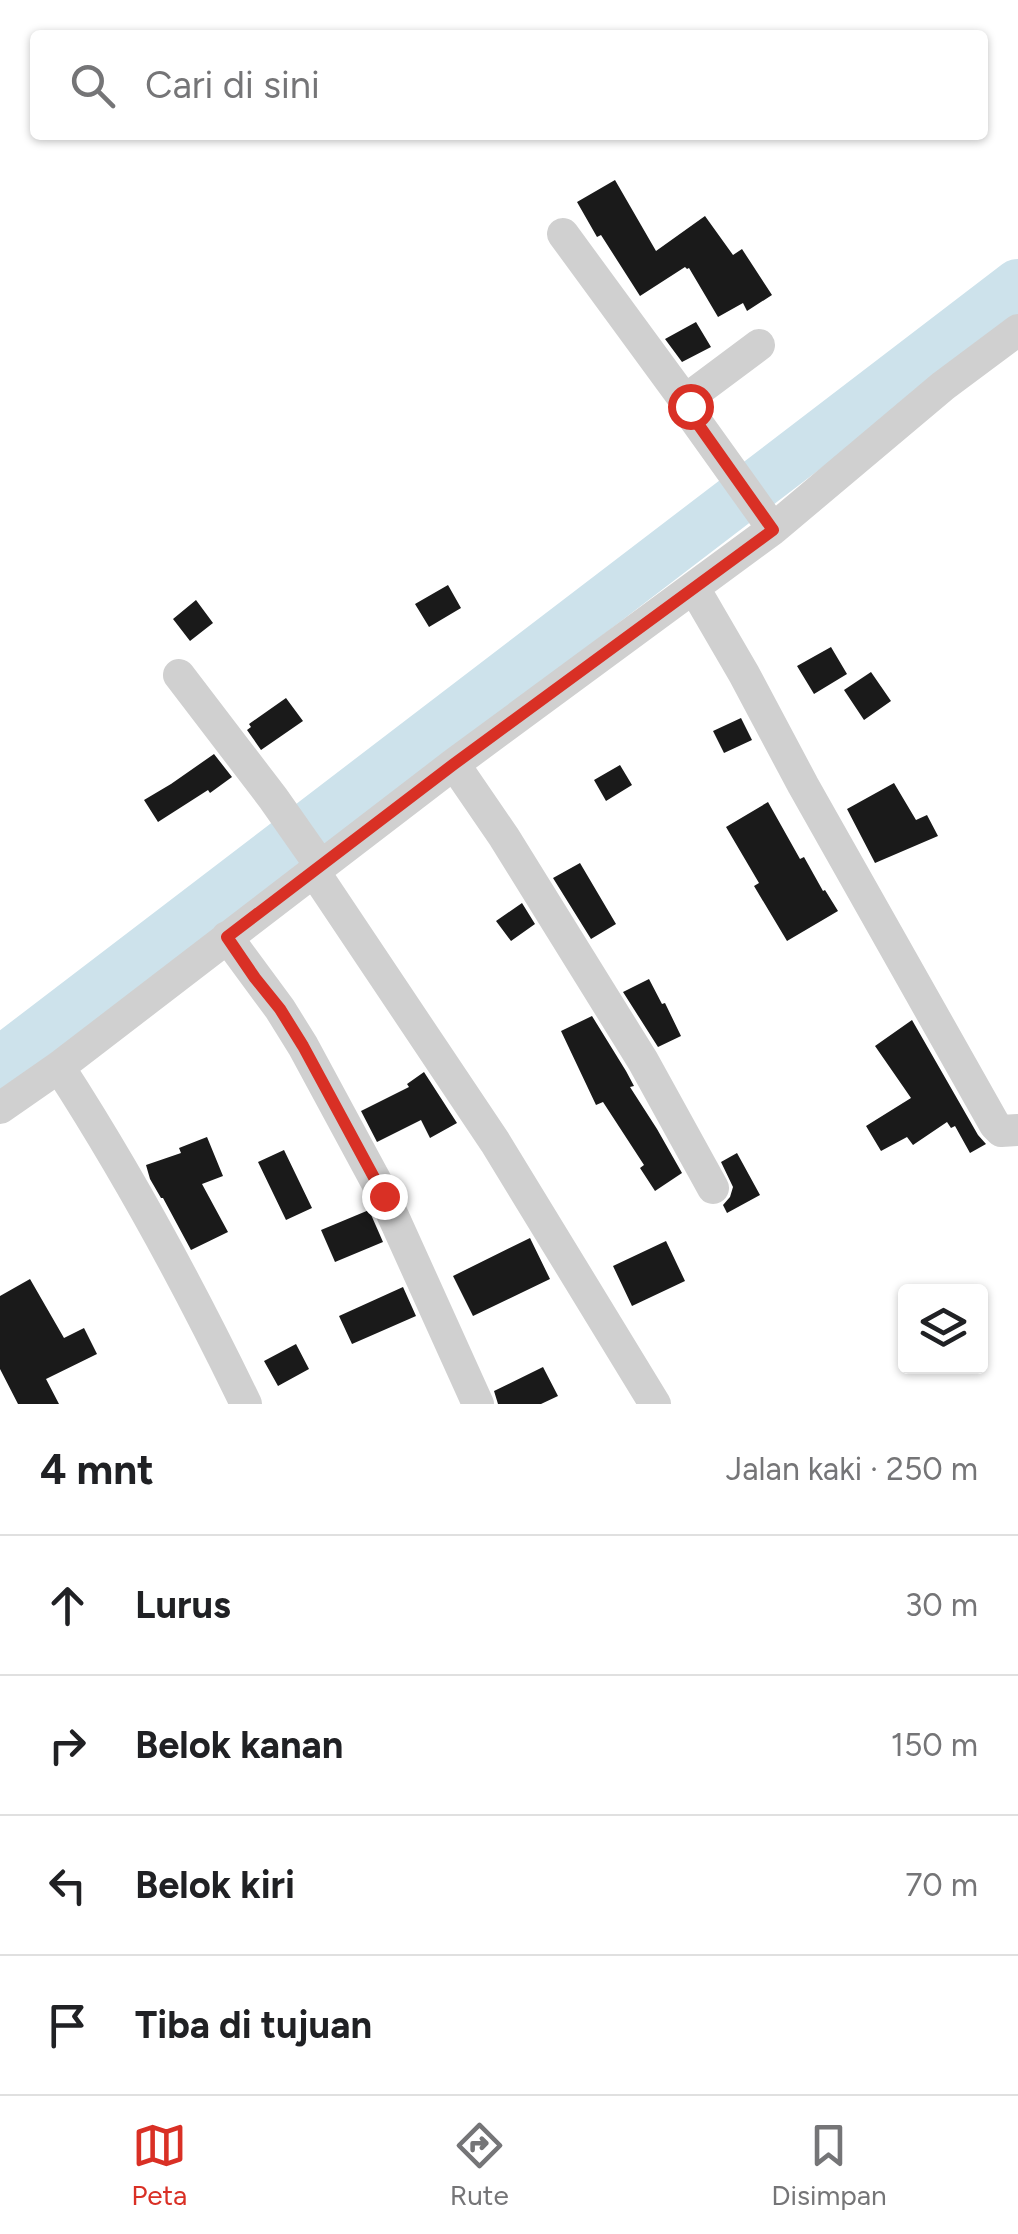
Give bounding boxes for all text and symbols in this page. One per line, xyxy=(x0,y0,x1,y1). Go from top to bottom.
search box xyxy=(30,30,988,140)
icon: search xyxy=(65,58,120,113)
text: Cari di sini xyxy=(145,62,320,108)
route start xyxy=(668,384,714,430)
route end xyxy=(362,1174,408,1220)
map controls xyxy=(898,1284,988,1374)
button: layers xyxy=(898,1284,988,1374)
text: 4 mnt xyxy=(40,1444,154,1495)
text: Jalan kaki · 250 m xyxy=(726,1450,978,1488)
icon: ahead xyxy=(40,1578,95,1633)
text: Lurus xyxy=(135,1582,231,1628)
text: 30 m xyxy=(905,1586,978,1624)
icon: right xyxy=(40,1718,95,1773)
text: Belok kanan xyxy=(135,1722,343,1768)
text: 150 m xyxy=(891,1726,978,1764)
icon: left xyxy=(40,1858,95,1913)
text: Belok kiri xyxy=(135,1862,295,1908)
text: 70 m xyxy=(905,1866,978,1904)
icon: arrive xyxy=(40,1998,95,2053)
text: Tiba di tujuan xyxy=(135,2002,372,2048)
tab: Peta xyxy=(131,2118,187,2212)
tab: Rute xyxy=(450,2118,509,2212)
tab: Disimpan xyxy=(771,2118,887,2212)

